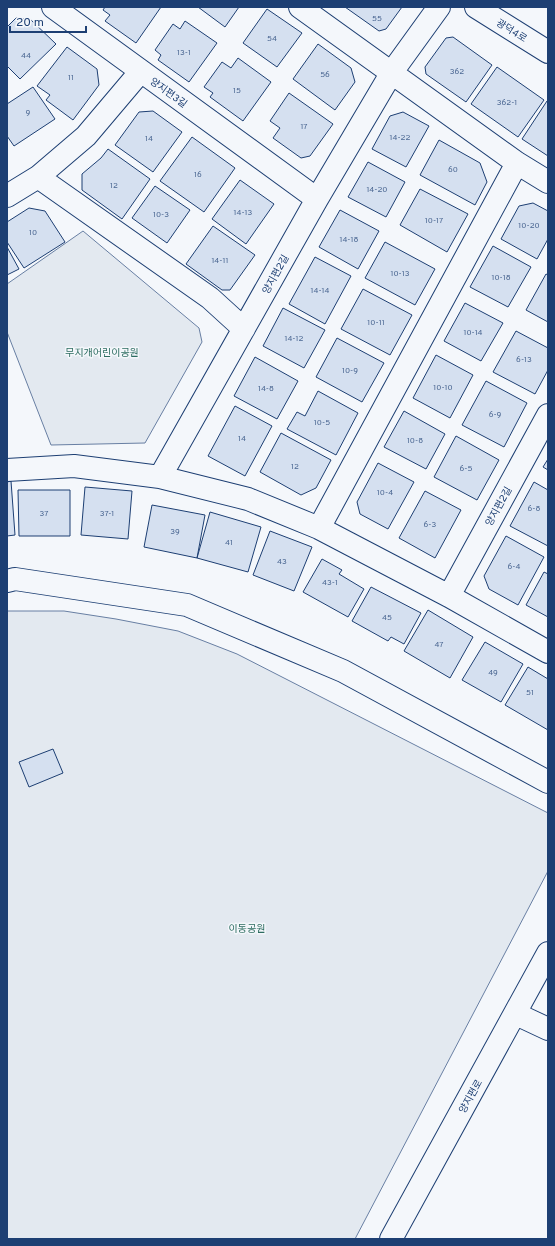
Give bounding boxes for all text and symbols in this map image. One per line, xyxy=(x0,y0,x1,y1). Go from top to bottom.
scale bar xyxy=(10,8,86,34)
house number: 55 xyxy=(372,14,382,24)
text: 20 m xyxy=(16,15,44,31)
street label: 광덕4로 xyxy=(493,17,529,46)
house number: 54 xyxy=(267,34,277,44)
house number: 13-1 xyxy=(177,48,191,58)
house number: 44 xyxy=(21,51,31,61)
house number: 362 xyxy=(450,67,464,77)
house number: 56 xyxy=(320,70,330,80)
house number: 11 xyxy=(68,73,74,83)
street label: 양지편3길 xyxy=(147,75,189,111)
house number: 15 xyxy=(233,86,241,96)
house number: 362-1 xyxy=(497,98,517,108)
house number: 9 xyxy=(26,108,31,118)
house number: 17 xyxy=(300,122,308,132)
house number: 14-22 xyxy=(390,133,410,143)
house number: 14 xyxy=(145,134,153,144)
house number: 60 xyxy=(448,165,458,175)
house number: 16 xyxy=(194,170,202,180)
house number: 12 xyxy=(110,181,118,191)
house number: 14-20 xyxy=(366,185,388,195)
house number: 14-13 xyxy=(234,208,253,218)
house number: 10-3 xyxy=(153,210,169,220)
house number: 10-17 xyxy=(425,216,443,226)
house number: 10-20 xyxy=(518,221,540,231)
house number: 10 xyxy=(29,228,37,238)
house number: 14-18 xyxy=(340,235,359,245)
street label: 양지편2길 xyxy=(260,253,292,297)
house number: 14-11 xyxy=(212,256,228,266)
house number: 10-13 xyxy=(390,269,410,279)
house number: 10-18 xyxy=(491,273,511,283)
house number: 14-14 xyxy=(311,286,329,296)
house number: 10-11 xyxy=(367,318,385,328)
house number: 10-14 xyxy=(463,328,483,338)
house number: 14-12 xyxy=(285,334,304,344)
park label: 무지개어린이공원 xyxy=(65,347,139,360)
house number: 6-13 xyxy=(516,355,532,365)
house number: 10-9 xyxy=(342,366,358,376)
house number: 10-10 xyxy=(433,383,453,393)
house number: 14-8 xyxy=(258,384,274,394)
house number: 6-9 xyxy=(489,410,502,420)
house number: 10-5 xyxy=(314,418,330,428)
house number: 14 xyxy=(238,434,246,444)
house number: 10-8 xyxy=(407,436,423,446)
house number: 12 xyxy=(291,462,299,472)
house number: 6-5 xyxy=(460,464,472,474)
street label: 양지편2길 xyxy=(483,485,515,529)
house number: 10-4 xyxy=(377,488,393,498)
house number: 6-8 xyxy=(528,504,541,514)
house number: 37 xyxy=(40,509,48,519)
house number: 37-1 xyxy=(100,509,114,519)
house number: 6-3 xyxy=(424,520,437,530)
house number: 39 xyxy=(170,527,180,537)
house number: 41 xyxy=(225,538,233,548)
house number: 43 xyxy=(277,557,287,567)
house number: 6-4 xyxy=(508,562,520,572)
house number: 43-1 xyxy=(322,578,338,588)
house number: 45 xyxy=(382,613,392,623)
house number: 47 xyxy=(434,640,444,650)
house number: 49 xyxy=(488,668,498,678)
house number: 51 xyxy=(526,688,534,698)
park label: 이동공원 xyxy=(229,923,265,936)
street label: 양지편로 xyxy=(457,1077,486,1116)

